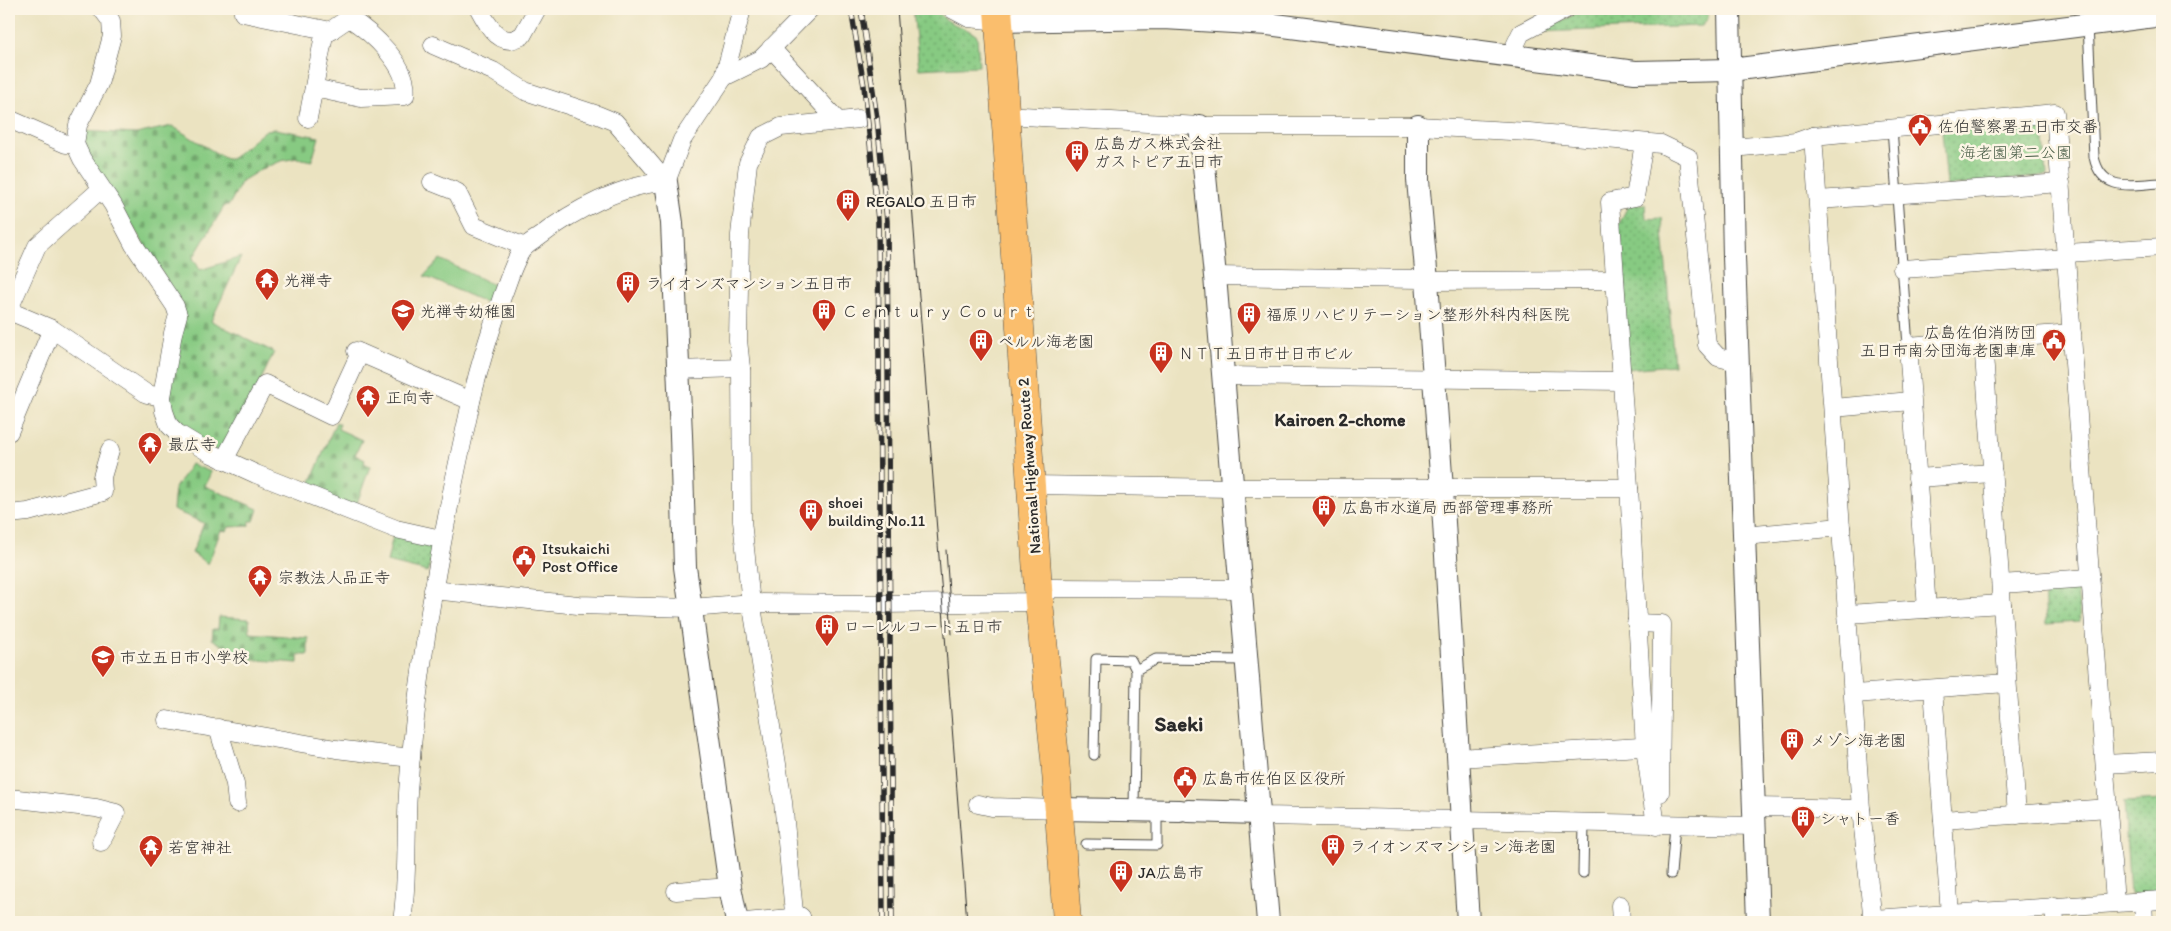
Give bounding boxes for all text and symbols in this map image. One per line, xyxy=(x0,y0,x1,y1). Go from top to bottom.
public building icon: 佐伯警察署五日市交番 xyxy=(1907,113,1933,147)
place label: 佐伯警察署五日市交番 xyxy=(1938,117,2098,136)
place label: 広島ガス株式会社 ガストピア五日市 xyxy=(1094,134,1224,171)
building icon: 広島ガス株式会社 ガストピア五日市 xyxy=(1064,139,1090,173)
park label: 海老園第二公園 xyxy=(1960,143,2072,162)
building icon: REGALO 五日市 xyxy=(835,188,861,222)
place label: REGALO 五日市 xyxy=(866,192,977,211)
temple icon: 光禅寺 xyxy=(254,267,280,301)
building icon: ライオンズマンション五日市 xyxy=(615,270,641,304)
place label: 光禅寺 xyxy=(284,271,332,290)
place label: ライオンズマンション五日市 xyxy=(646,274,852,293)
school or university icon: 光禅寺幼稚園 xyxy=(390,298,416,332)
building icon: Ｃｅｎｔｕｒｙ Ｃｏｕｒｔ xyxy=(811,298,837,332)
building icon: 福原リハビリテーション整形外科内科医院 xyxy=(1236,301,1262,335)
place label: 光禅寺幼稚園 xyxy=(420,302,516,321)
place label: Ｃｅｎｔｕｒｙ Ｃｏｕｒｔ xyxy=(842,302,1038,321)
place label: 福原リハビリテーション整形外科内科医院 xyxy=(1266,305,1570,324)
place label: 広島佐伯消防団 五日市南分団海老園車庫 xyxy=(1860,323,2036,360)
building icon: ペルル海老園 xyxy=(968,328,994,362)
public building icon: 広島佐伯消防団 五日市南分団海老園車庫 xyxy=(2041,328,2067,362)
place label: ペルル海老園 xyxy=(998,332,1094,351)
building icon: ＮＴＴ五日市廿日市ビル xyxy=(1148,340,1174,374)
place label: ＮＴＴ五日市廿日市ビル xyxy=(1178,344,1354,363)
street label: National Highway Route 2 xyxy=(1013,377,1045,555)
temple icon: 正向寺 xyxy=(355,384,381,418)
place label: 正向寺 xyxy=(386,388,434,407)
district label: Kairoen 2-chome xyxy=(1274,409,1406,431)
temple icon: 最広寺 xyxy=(137,431,163,465)
place label: 最広寺 xyxy=(168,435,216,454)
place label: shoei building No.11 xyxy=(828,493,926,530)
building icon: 広島市水道局 西部管理事務所 xyxy=(1311,494,1337,528)
building icon: shoei building No.11 xyxy=(798,498,824,532)
place label: 広島市水道局 西部管理事務所 xyxy=(1342,498,1554,517)
place label: Itsukaichi Post Office xyxy=(542,539,618,576)
public building icon: Itsukaichi Post Office xyxy=(511,544,537,578)
temple icon: 宗教法人品正寺 xyxy=(247,564,273,598)
place label: 宗教法人品正寺 xyxy=(278,568,390,587)
building icon: ローレルコート五日市 xyxy=(814,613,840,647)
place label: ローレルコート五日市 xyxy=(844,617,1002,636)
school or university icon: 市立五日市小学校 xyxy=(90,644,116,678)
place label: 市立五日市小学校 xyxy=(120,648,248,667)
district label: Saeki xyxy=(1155,711,1203,736)
building icon: メゾン海老園 xyxy=(1779,727,1805,761)
place label: メゾン海老園 xyxy=(1810,731,1906,750)
public building icon: 広島市佐伯区区役所 xyxy=(1172,765,1198,799)
place label: 広島市佐伯区区役所 xyxy=(1202,769,1346,788)
building icon: シャトー香 xyxy=(1790,805,1816,839)
place label: シャトー香 xyxy=(1820,809,1900,828)
building icon: ライオンズマンション海老園 xyxy=(1320,833,1346,867)
temple icon: 若宮神社 xyxy=(138,834,164,868)
place label: ライオンズマンション海老園 xyxy=(1350,837,1556,856)
place label: 若宮神社 xyxy=(168,838,232,857)
building icon: JA広島市 xyxy=(1108,859,1134,893)
place label: JA広島市 xyxy=(1138,863,1204,882)

